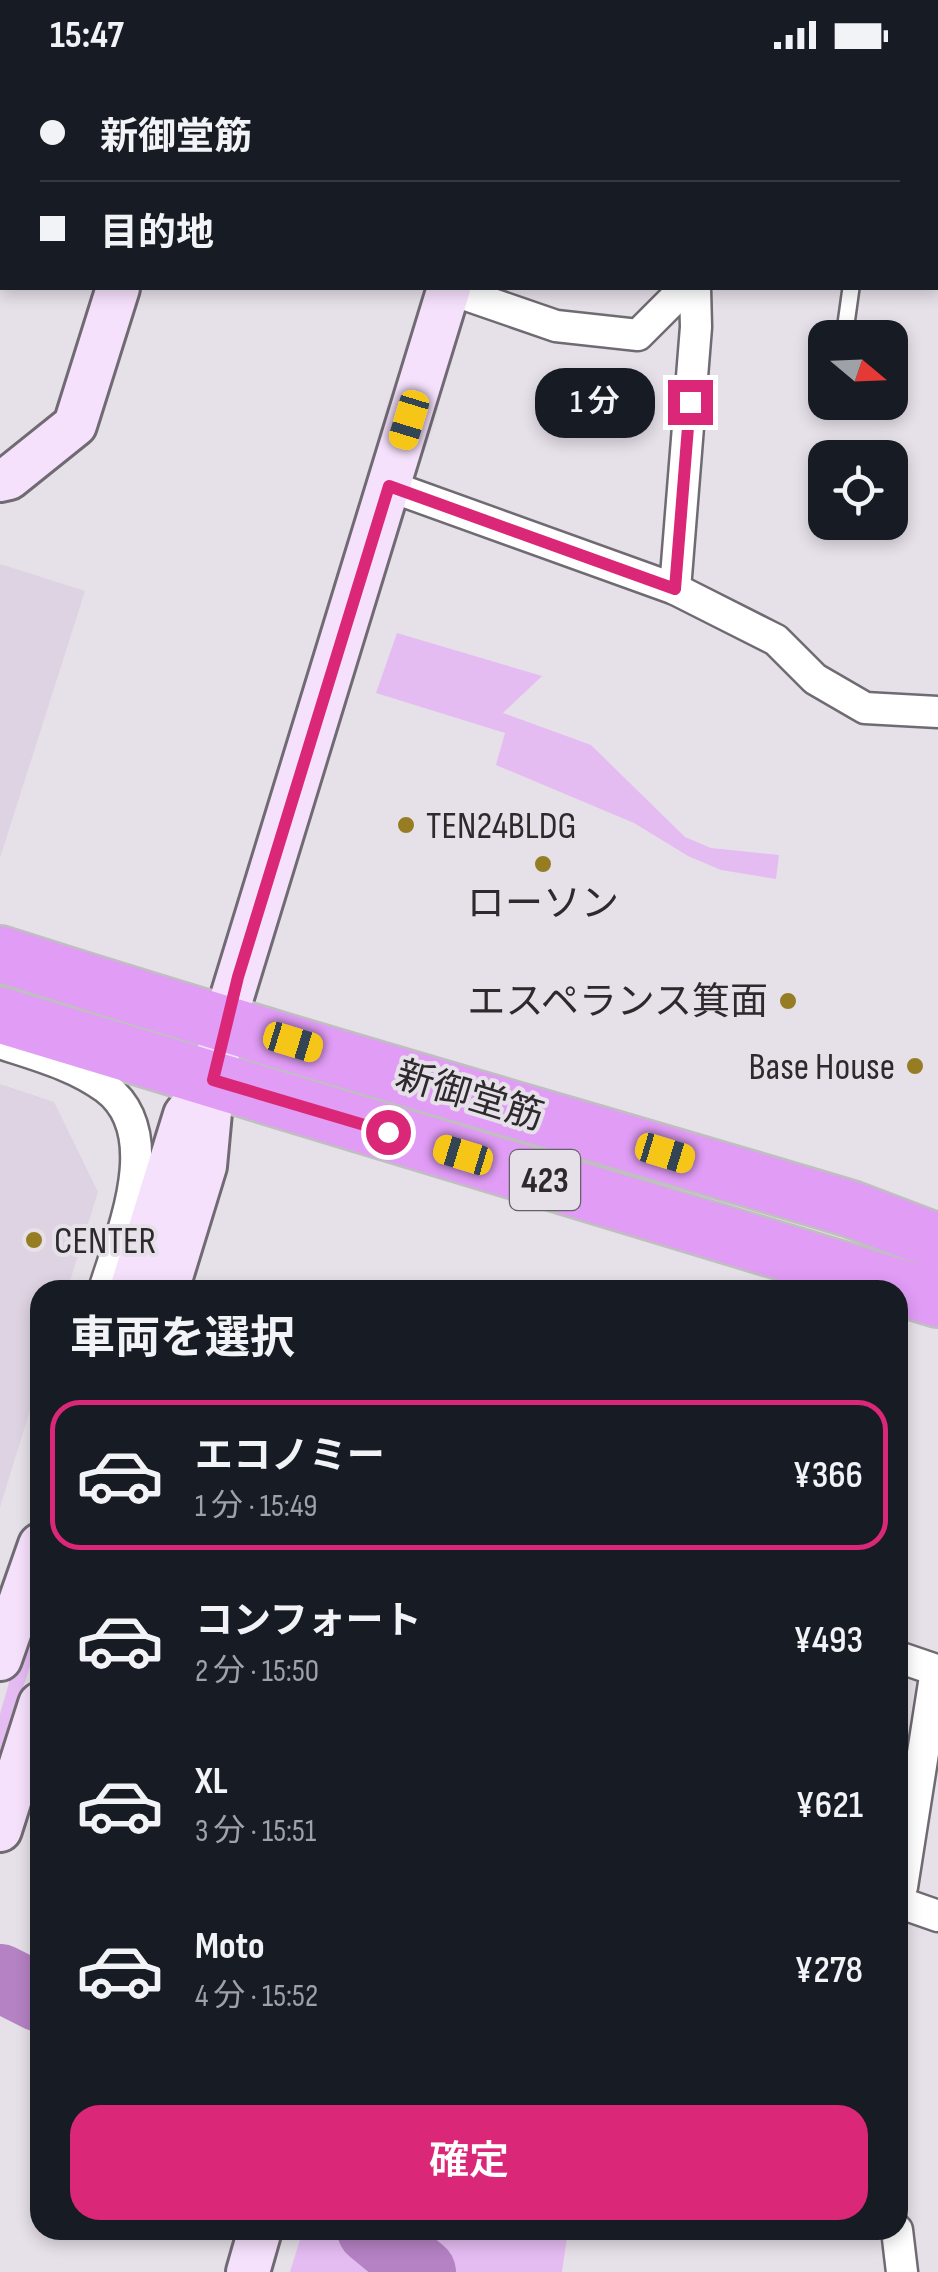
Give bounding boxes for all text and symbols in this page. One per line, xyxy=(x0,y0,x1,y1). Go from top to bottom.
text: 15:47 xyxy=(50,13,124,58)
text: 新御堂筋 xyxy=(100,115,252,160)
text: 目的地 xyxy=(100,211,214,256)
north arrow xyxy=(808,320,908,420)
map controls xyxy=(808,320,908,540)
callout: 1 分 xyxy=(535,367,655,437)
route end xyxy=(668,380,713,425)
text: 1 分 xyxy=(571,383,620,422)
car xyxy=(386,387,432,453)
button: locate xyxy=(808,440,908,540)
place label: TEN24BLDG xyxy=(426,804,576,849)
marker: TEN24BLDG xyxy=(395,814,417,836)
marker: ローソン xyxy=(532,853,554,875)
place label: ローソン xyxy=(467,882,619,927)
place label: エスペランス箕面 xyxy=(467,980,768,1025)
marker: エスペランス箕面 xyxy=(777,990,799,1012)
car xyxy=(260,1019,326,1065)
place label: Base House xyxy=(749,1045,895,1090)
street label: 新御堂筋 xyxy=(390,1053,549,1140)
marker: Base House xyxy=(904,1055,926,1077)
route start xyxy=(366,1110,411,1155)
car xyxy=(632,1130,698,1176)
car xyxy=(430,1132,496,1178)
road number: 423 xyxy=(510,1150,580,1210)
place label: CENTER xyxy=(54,1219,156,1264)
marker: CENTER xyxy=(23,1229,45,1251)
text: 車両を選択 xyxy=(70,1312,295,1367)
icon: car xyxy=(75,1430,165,1520)
text: エコノミー xyxy=(195,1434,385,1479)
text: ¥366 xyxy=(792,1453,863,1498)
text: 1 分 · 15:49 xyxy=(195,1487,318,1526)
icon: car xyxy=(75,1595,165,1685)
text: コンフォート xyxy=(195,1599,422,1644)
text: ¥493 xyxy=(793,1618,863,1663)
text: 2 分 · 15:50 xyxy=(195,1652,319,1691)
text: XL xyxy=(195,1759,228,1804)
icon: car xyxy=(75,1760,165,1850)
text: ¥621 xyxy=(796,1783,863,1828)
text: 3 分 · 15:51 xyxy=(195,1812,316,1851)
text: Moto xyxy=(195,1924,265,1969)
icon: car xyxy=(75,1925,165,2015)
text: ¥278 xyxy=(794,1948,863,1993)
text: 4 分 · 15:52 xyxy=(195,1977,318,2016)
button: 確定 xyxy=(70,2105,868,2220)

